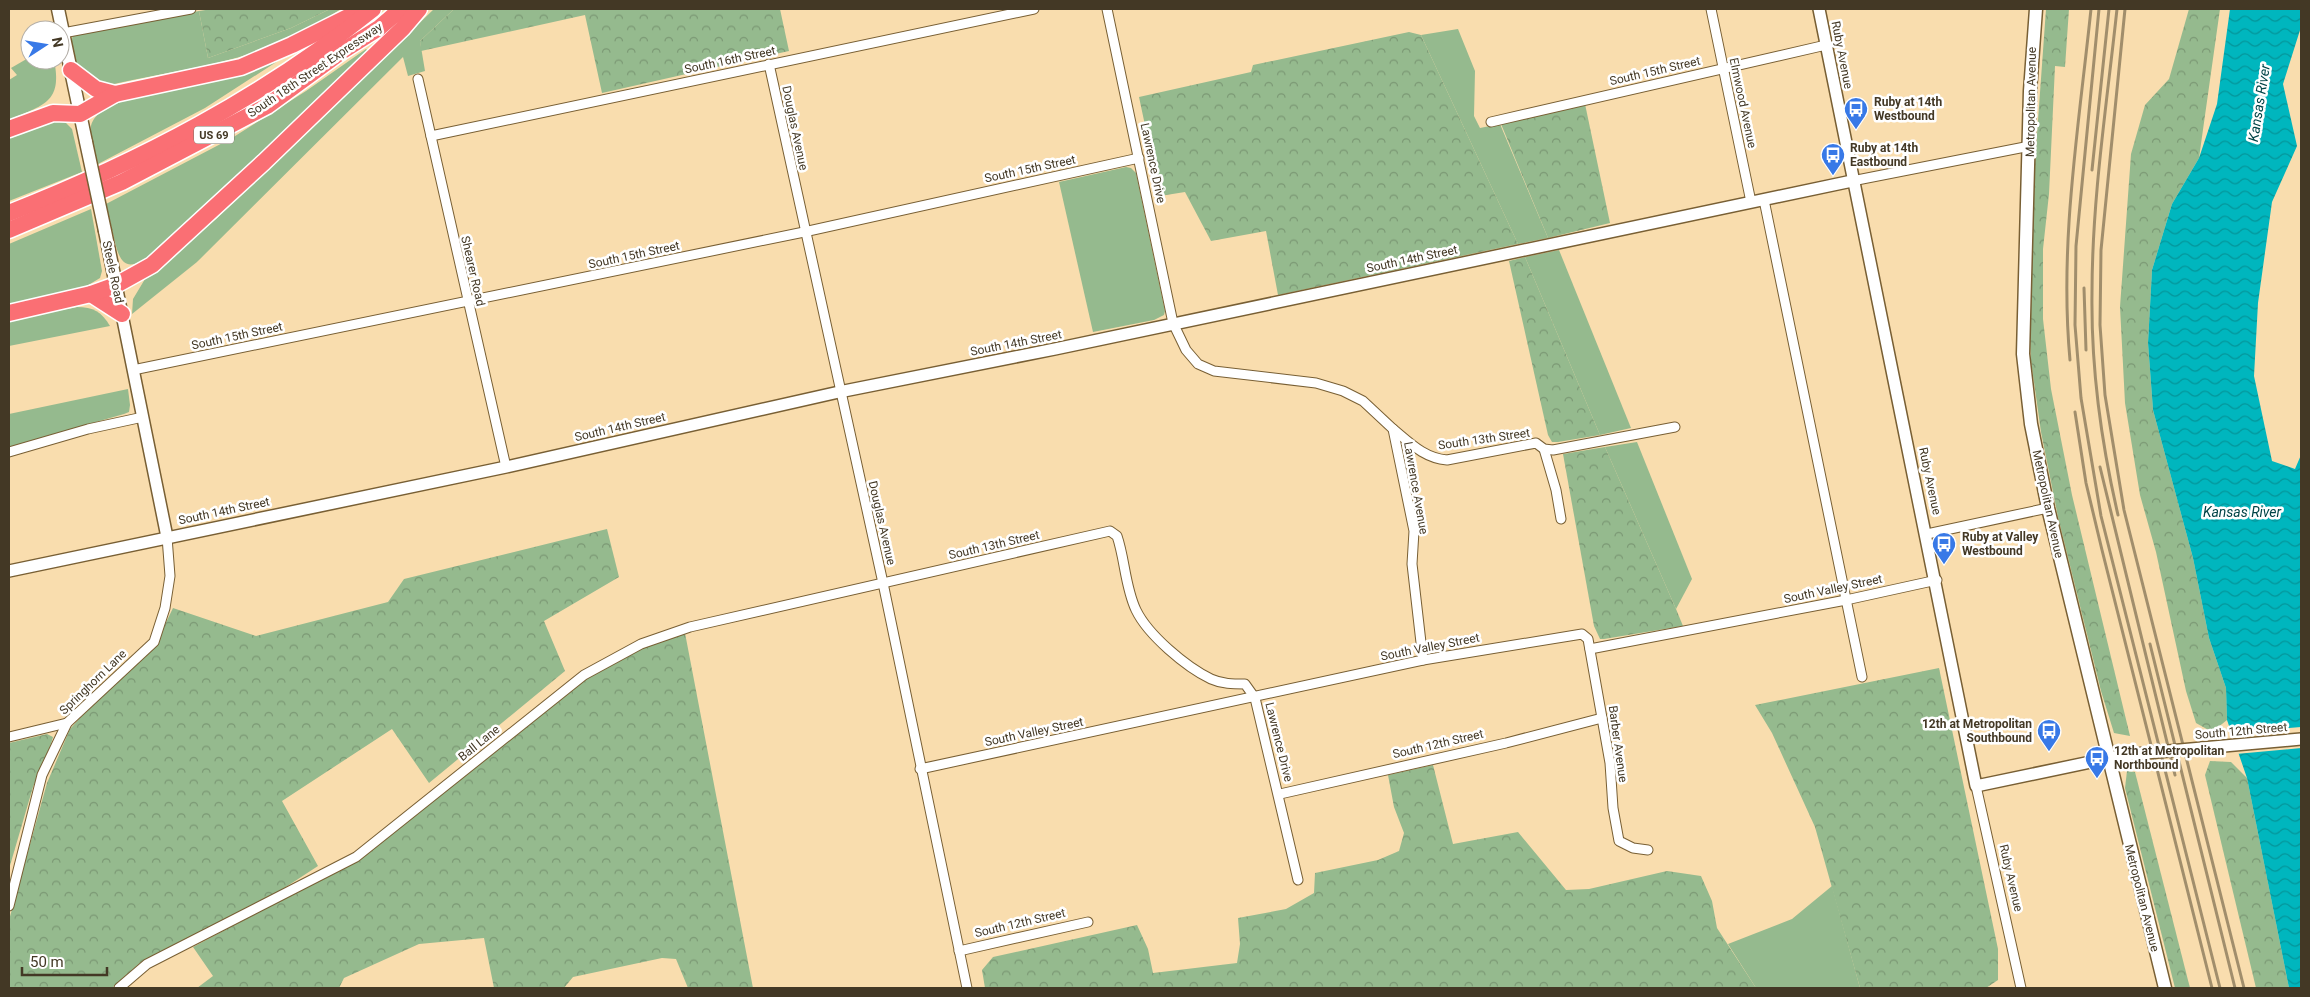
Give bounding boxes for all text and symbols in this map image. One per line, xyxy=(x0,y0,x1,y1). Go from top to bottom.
north arrow xyxy=(20,20,70,70)
street label: South 18th Street Expressway xyxy=(245,20,385,120)
street label: Ruby Avenue xyxy=(1829,20,1855,90)
text: N xyxy=(49,36,67,49)
street label: South 16th Street xyxy=(683,43,777,76)
street label: Metropolitan Avenue xyxy=(2023,47,2039,157)
street label: South 15th Street xyxy=(1608,54,1702,88)
street label: Elmwood Avenue xyxy=(1727,57,1759,149)
water label: Kansas River xyxy=(2245,63,2273,143)
street label: Douglas Avenue xyxy=(779,85,811,171)
place label: Ruby at 14th Westbound xyxy=(1874,95,1942,123)
bus stop icon: Ruby at 14th Westbound xyxy=(1843,96,1869,130)
street label: Lawrence Drive xyxy=(1138,122,1168,204)
road number: US 69 xyxy=(194,126,234,144)
place label: Ruby at 14th Eastbound xyxy=(1850,141,1918,169)
bus stop icon: Ruby at 14th Eastbound xyxy=(1820,142,1846,176)
street label: South 15th Street xyxy=(983,152,1077,185)
street label: Shearer Road xyxy=(458,235,488,307)
street label: South 15th Street xyxy=(587,238,681,271)
street label: Steele Road xyxy=(100,239,126,305)
street label: South 14th Street xyxy=(1365,242,1459,275)
street label: South 15th Street xyxy=(190,319,284,352)
street label: South 14th Street xyxy=(969,327,1063,359)
street label: South 14th Street xyxy=(573,410,667,444)
street label: South 13th Street xyxy=(1437,426,1531,452)
street label: Lawrence Avenue xyxy=(1401,441,1431,535)
street label: Ruby Avenue xyxy=(1916,446,1944,516)
street label: Metropolitan Avenue xyxy=(2030,449,2066,559)
street label: Douglas Avenue xyxy=(866,480,898,566)
street label: South 14th Street xyxy=(177,494,271,527)
water label: Kansas River xyxy=(2203,504,2282,520)
street label: South 13th Street xyxy=(947,528,1041,562)
place label: Ruby at Valley Westbound xyxy=(1962,530,2039,558)
bus stop icon: Ruby at Valley Westbound xyxy=(1931,531,1957,565)
street label: South Valley Street xyxy=(1782,572,1884,606)
street label: South Valley Street xyxy=(1379,631,1481,663)
street label: Springhorn Lane xyxy=(57,647,129,717)
street label: Lawrence Drive xyxy=(1262,701,1296,783)
street label: Barber Avenue xyxy=(1606,705,1630,783)
street label: South Valley Street xyxy=(983,715,1085,749)
place label: 12th at Metropolitan Southbound xyxy=(1922,717,2032,745)
bus stop icon: 12th at Metropolitan Southbound xyxy=(2036,718,2062,752)
street label: South 12th Street xyxy=(2194,720,2288,742)
street label: Ball Lane xyxy=(456,722,502,764)
street label: South 12th Street xyxy=(1391,727,1485,761)
place label: 12th at Metropolitan Northbound xyxy=(2114,744,2224,772)
bus stop icon: 12th at Metropolitan Northbound xyxy=(2084,745,2110,779)
street label: Ruby Avenue xyxy=(1996,843,2026,913)
street label: Metropolitan Avenue xyxy=(2122,843,2162,953)
street label: South 12th Street xyxy=(973,906,1067,940)
scale bar xyxy=(22,944,108,976)
text: 50 m xyxy=(30,953,64,971)

